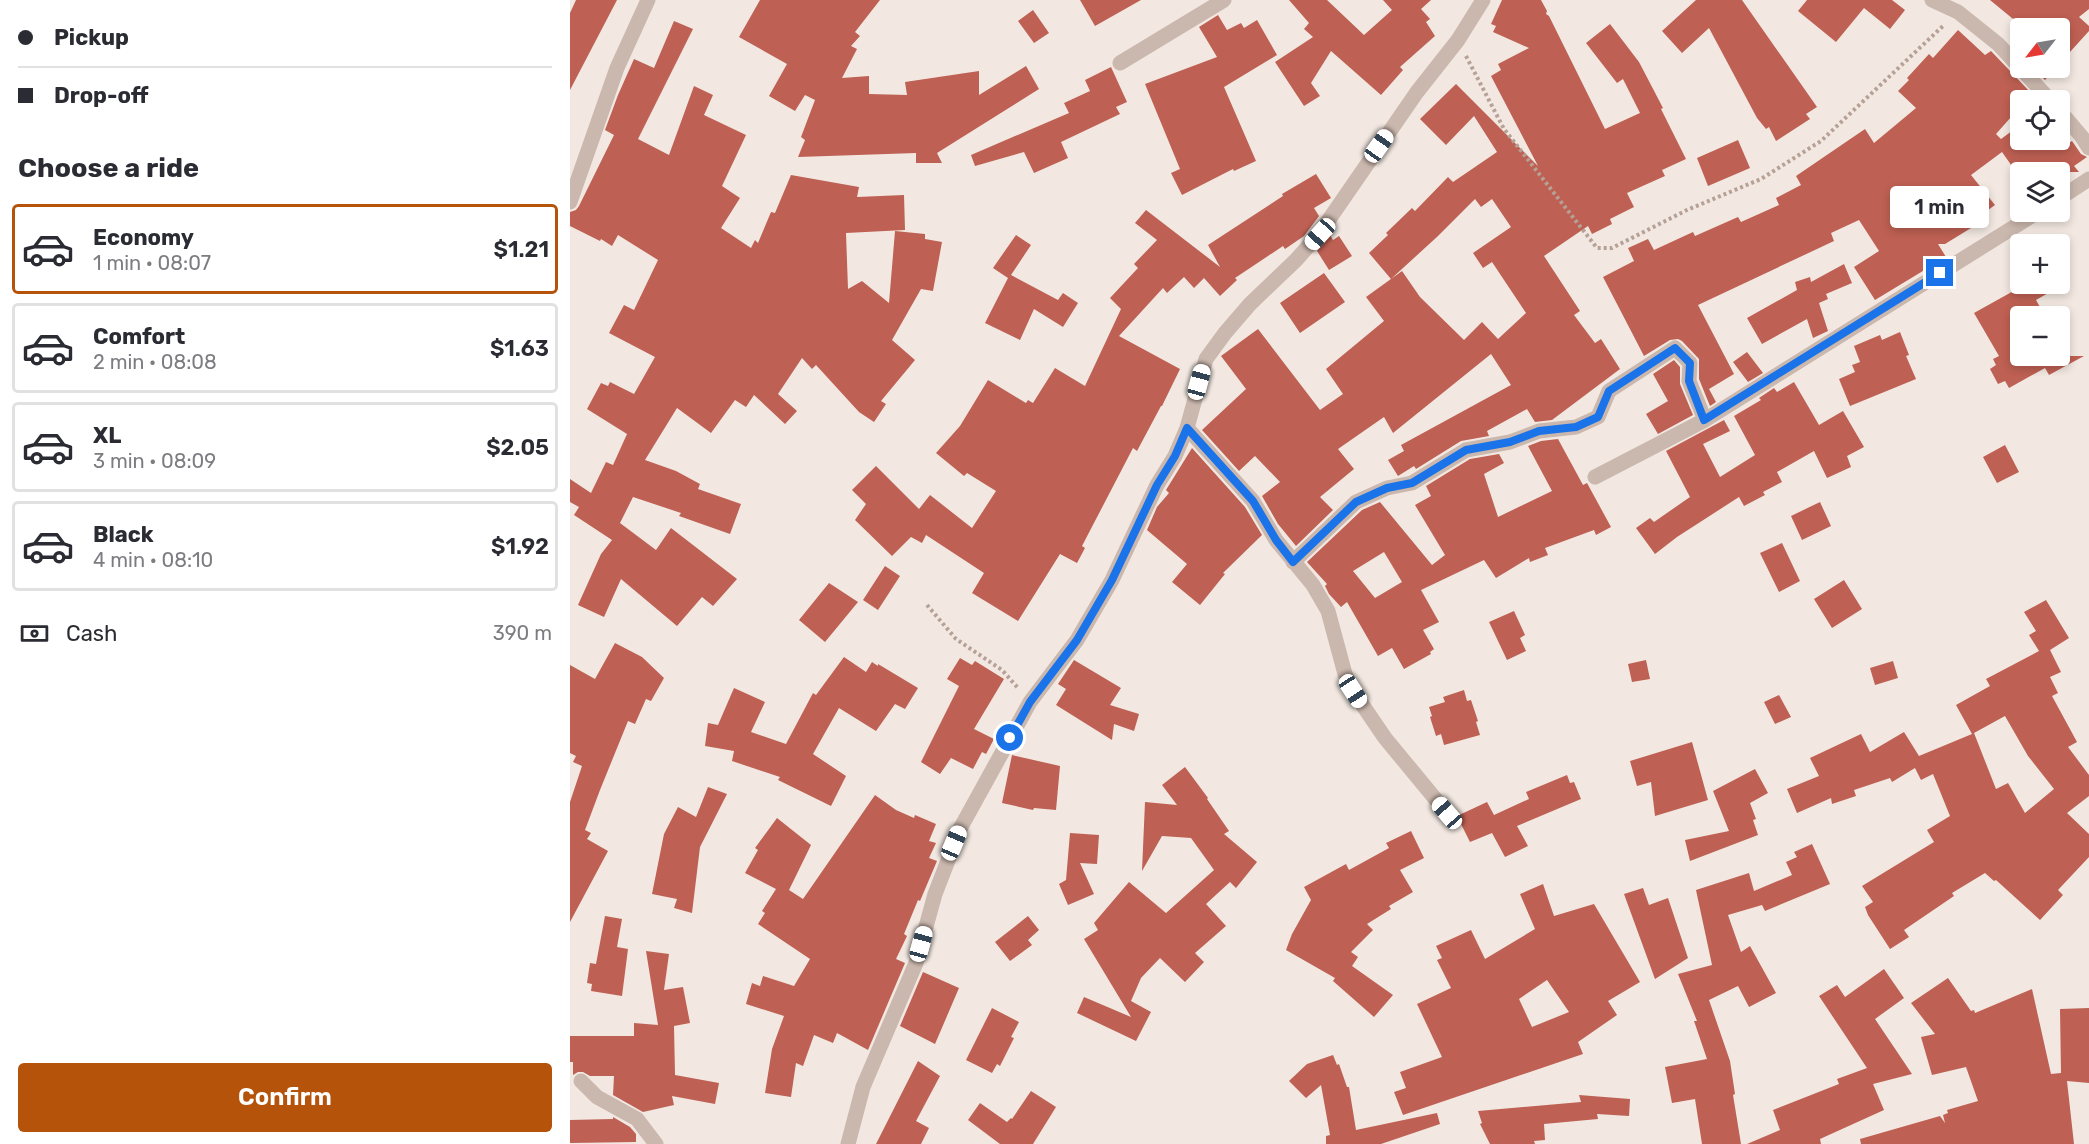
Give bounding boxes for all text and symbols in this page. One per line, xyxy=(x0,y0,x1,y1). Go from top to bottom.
north arrow xyxy=(2010,18,2070,78)
map controls xyxy=(2010,18,2070,366)
text: Pickup xyxy=(54,24,129,51)
text: Drop-off xyxy=(54,82,149,109)
button: locate xyxy=(2010,90,2070,150)
car xyxy=(1361,126,1397,166)
text: Choose a ride xyxy=(18,152,199,184)
button: layers xyxy=(2010,162,2070,222)
callout: 1 min xyxy=(1890,186,1990,228)
text: 1 min xyxy=(1914,195,1965,219)
car xyxy=(1301,215,1339,253)
icon: car xyxy=(21,222,75,276)
text: Economy xyxy=(93,224,194,251)
button: + xyxy=(2010,234,2070,294)
text: $1.21 xyxy=(493,236,549,263)
text: 1 min · 08:07 xyxy=(93,251,211,275)
route end xyxy=(1926,259,1953,286)
button: − xyxy=(2010,306,2070,366)
icon: car xyxy=(21,321,75,375)
text: Comfort xyxy=(93,323,185,350)
text: $1.63 xyxy=(490,335,549,362)
text: 2 min · 08:08 xyxy=(93,350,217,374)
car xyxy=(1186,362,1212,402)
icon: car xyxy=(21,420,75,474)
text: XL xyxy=(93,422,121,449)
text: $2.05 xyxy=(486,434,549,461)
text: 3 min · 08:09 xyxy=(93,449,216,473)
icon: car xyxy=(21,519,75,573)
text: Black xyxy=(93,521,154,548)
text: $1.92 xyxy=(491,533,549,560)
text: 4 min · 08:10 xyxy=(93,548,213,572)
icon: cash xyxy=(18,617,51,650)
text: Cash xyxy=(66,620,117,647)
text: 390 m xyxy=(493,621,552,645)
car xyxy=(1336,671,1370,711)
route start xyxy=(996,724,1023,751)
car xyxy=(1428,794,1466,832)
car xyxy=(939,823,969,863)
car xyxy=(908,924,934,964)
button: Confirm xyxy=(18,1063,552,1132)

